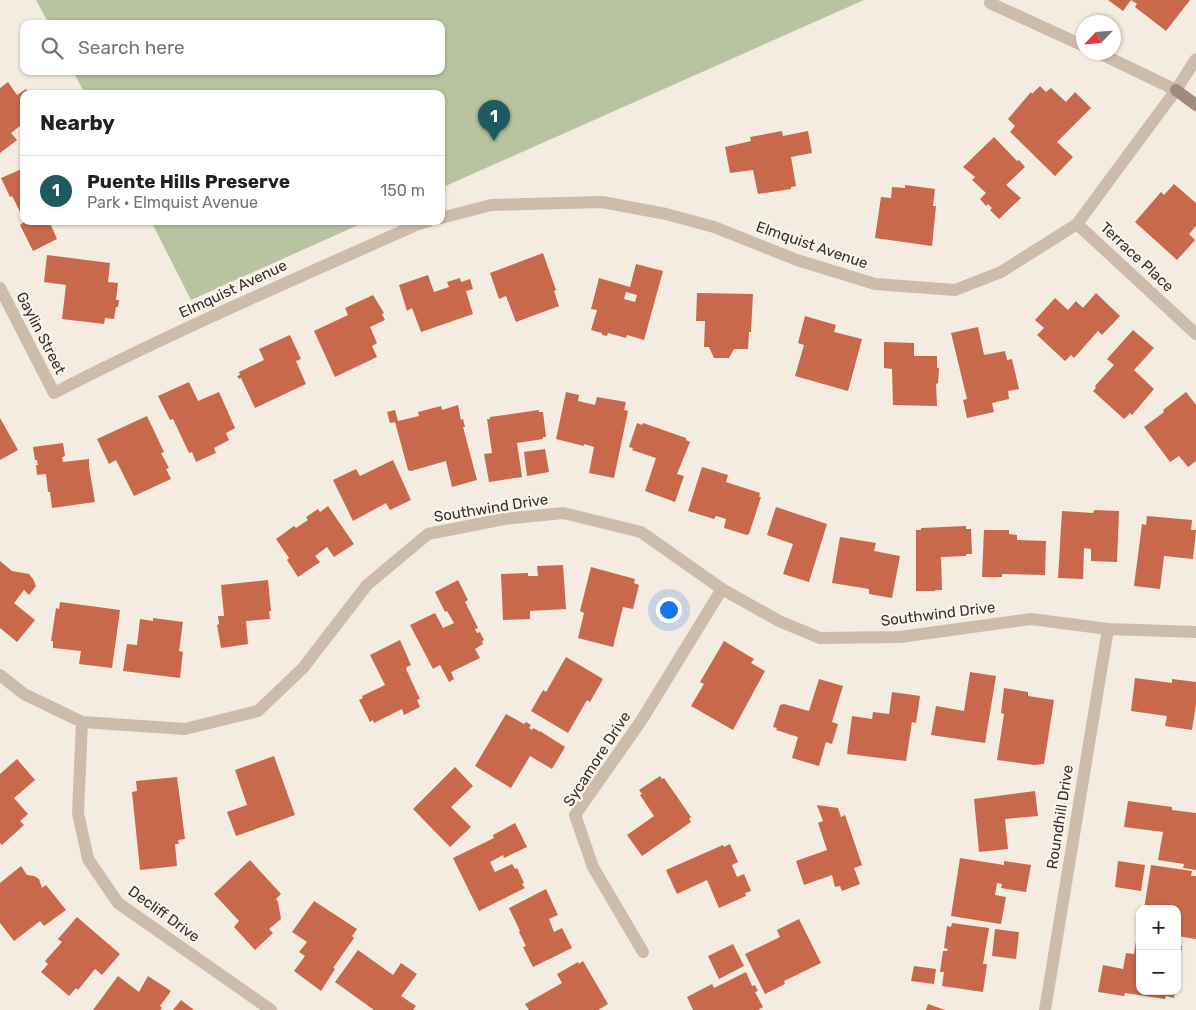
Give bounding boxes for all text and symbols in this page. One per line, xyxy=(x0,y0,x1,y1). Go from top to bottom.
north arrow xyxy=(1076,15,1121,60)
search box xyxy=(20,20,445,75)
icon: search xyxy=(38,34,66,62)
text: Search here xyxy=(78,36,185,59)
pin: 1 xyxy=(478,100,510,141)
text: Nearby xyxy=(40,110,115,135)
text: Puente Hills Preserve xyxy=(87,170,290,193)
text: 1 xyxy=(52,181,60,200)
text: 150 m xyxy=(380,181,425,200)
text: Park · Elmquist Avenue xyxy=(87,193,258,212)
street label: Elmquist Avenue xyxy=(754,217,870,273)
street label: Terrace Place xyxy=(1097,218,1177,296)
street label: Elmquist Avenue xyxy=(176,256,290,322)
street label: Gaylin Street xyxy=(13,289,70,377)
street label: Southwind Drive xyxy=(433,490,549,526)
your location xyxy=(656,597,682,623)
street label: Southwind Drive xyxy=(880,598,996,630)
street label: Sycamore Drive xyxy=(560,708,634,810)
street label: Roundhill Drive xyxy=(1043,764,1077,870)
street label: Decliff Drive xyxy=(125,882,203,946)
map controls xyxy=(1136,905,1181,995)
button: + xyxy=(1136,905,1181,950)
button: − xyxy=(1136,950,1181,995)

